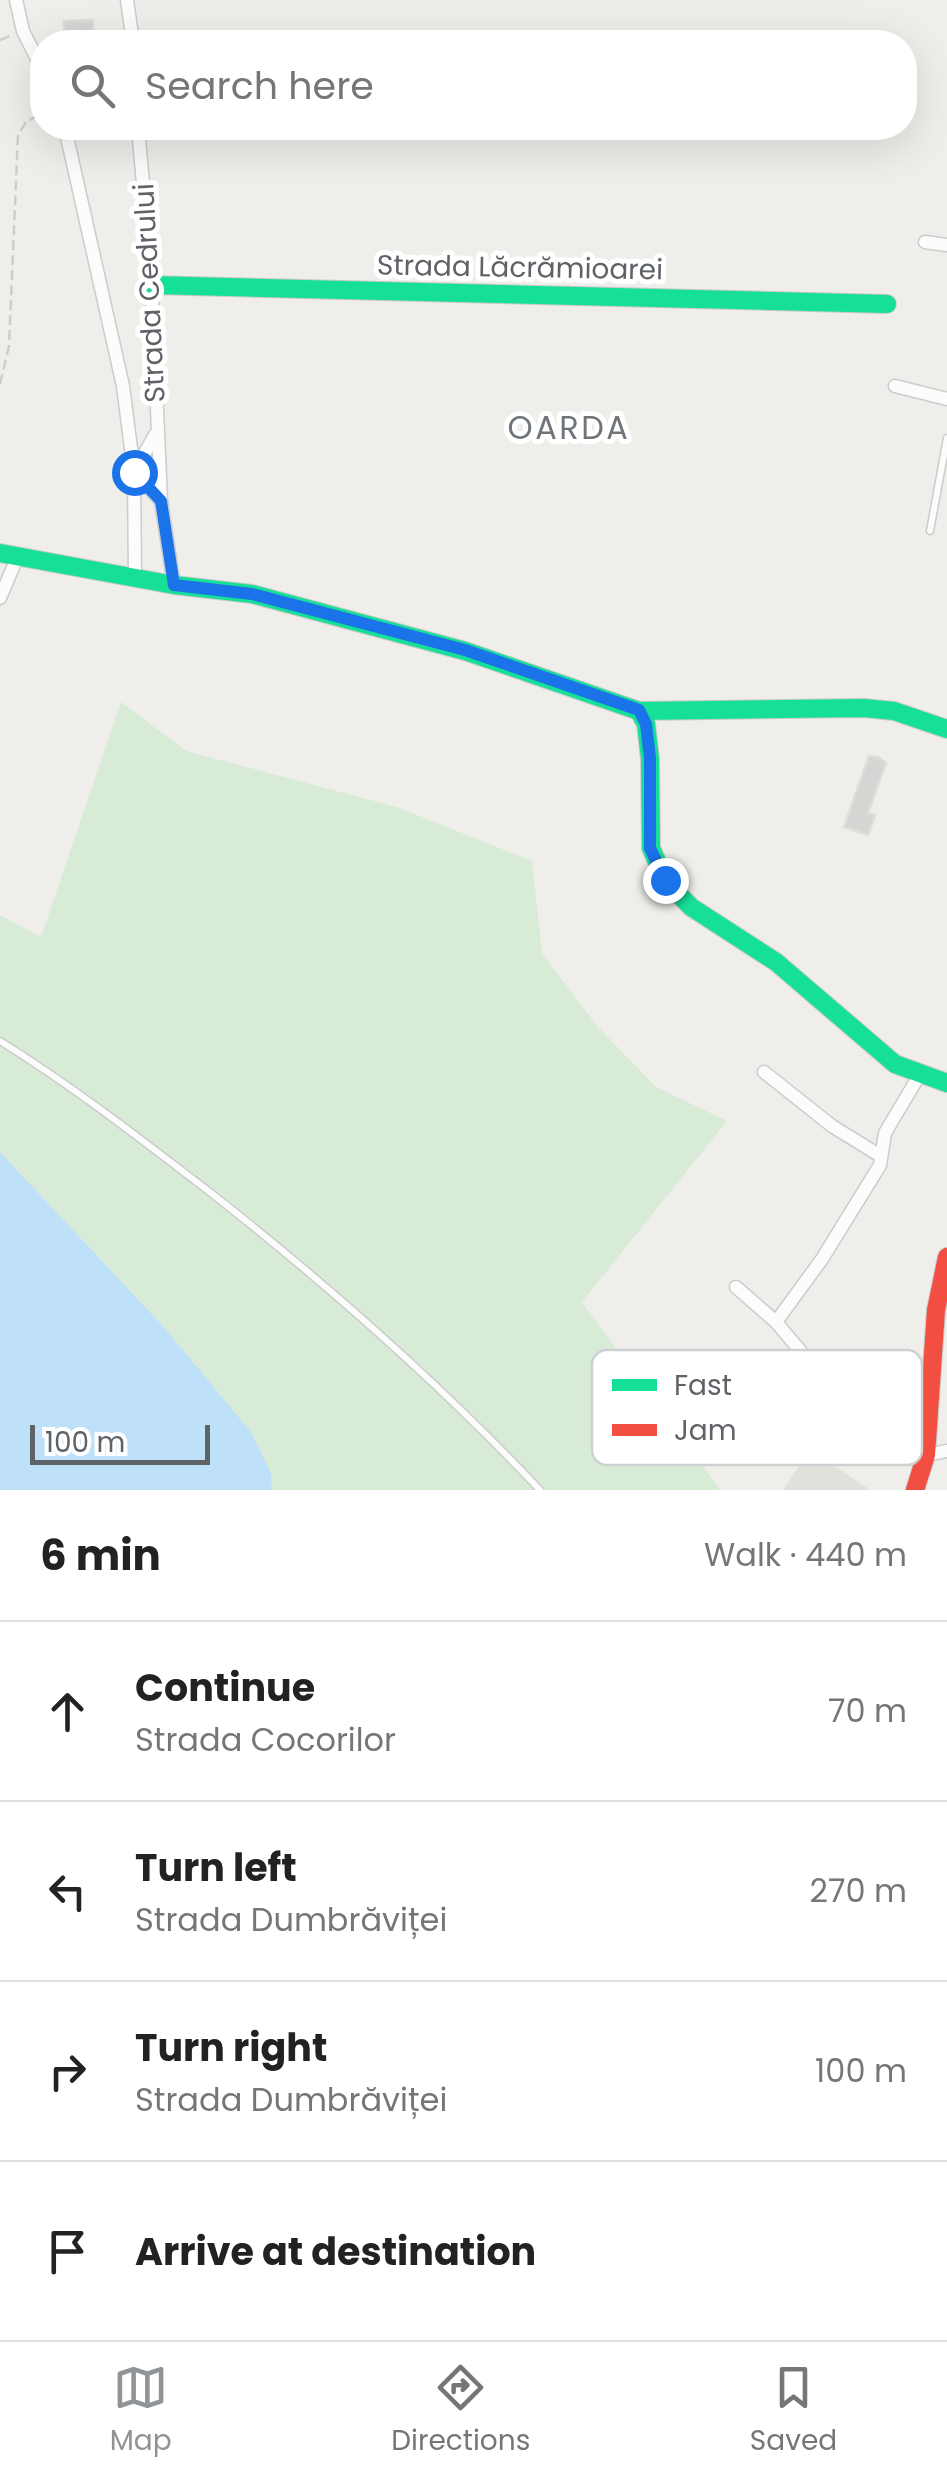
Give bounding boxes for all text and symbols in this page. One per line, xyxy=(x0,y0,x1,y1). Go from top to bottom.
search box xyxy=(30,30,917,140)
icon: search xyxy=(65,58,120,113)
text: Search here xyxy=(145,59,374,112)
street label: Strada Cedrului xyxy=(124,182,175,404)
street label: Strada Lăcrămioarei xyxy=(377,246,663,289)
district label: OARDA xyxy=(508,405,630,450)
route start xyxy=(112,450,158,496)
route end xyxy=(643,858,689,904)
legend xyxy=(592,1350,922,1465)
text: Fast xyxy=(674,1366,732,1405)
text: Jam xyxy=(674,1411,737,1450)
scale bar xyxy=(30,1420,210,1464)
text: 100 m xyxy=(45,1423,125,1462)
text: 6 min xyxy=(40,1526,161,1585)
text: Walk · 440 m xyxy=(704,1532,907,1577)
text: Continue xyxy=(135,1661,315,1714)
icon: ahead xyxy=(40,1684,95,1739)
text: 70 m xyxy=(828,1688,907,1733)
text: Strada Cocorilor xyxy=(135,1717,396,1762)
text: Turn left xyxy=(135,1841,297,1894)
icon: left xyxy=(40,1864,95,1919)
text: 270 m xyxy=(810,1868,907,1913)
text: Strada Dumbrăviței xyxy=(135,1897,447,1942)
text: Turn right xyxy=(135,2021,327,2074)
icon: right xyxy=(40,2044,95,2099)
text: 100 m xyxy=(815,2048,907,2093)
text: Strada Dumbrăviței xyxy=(135,2077,447,2122)
icon: arrive xyxy=(40,2224,95,2279)
text: Arrive at destination xyxy=(135,2225,536,2278)
tab: Map xyxy=(110,2360,172,2462)
tab: Directions xyxy=(391,2360,530,2462)
tab: Saved xyxy=(750,2360,837,2462)

